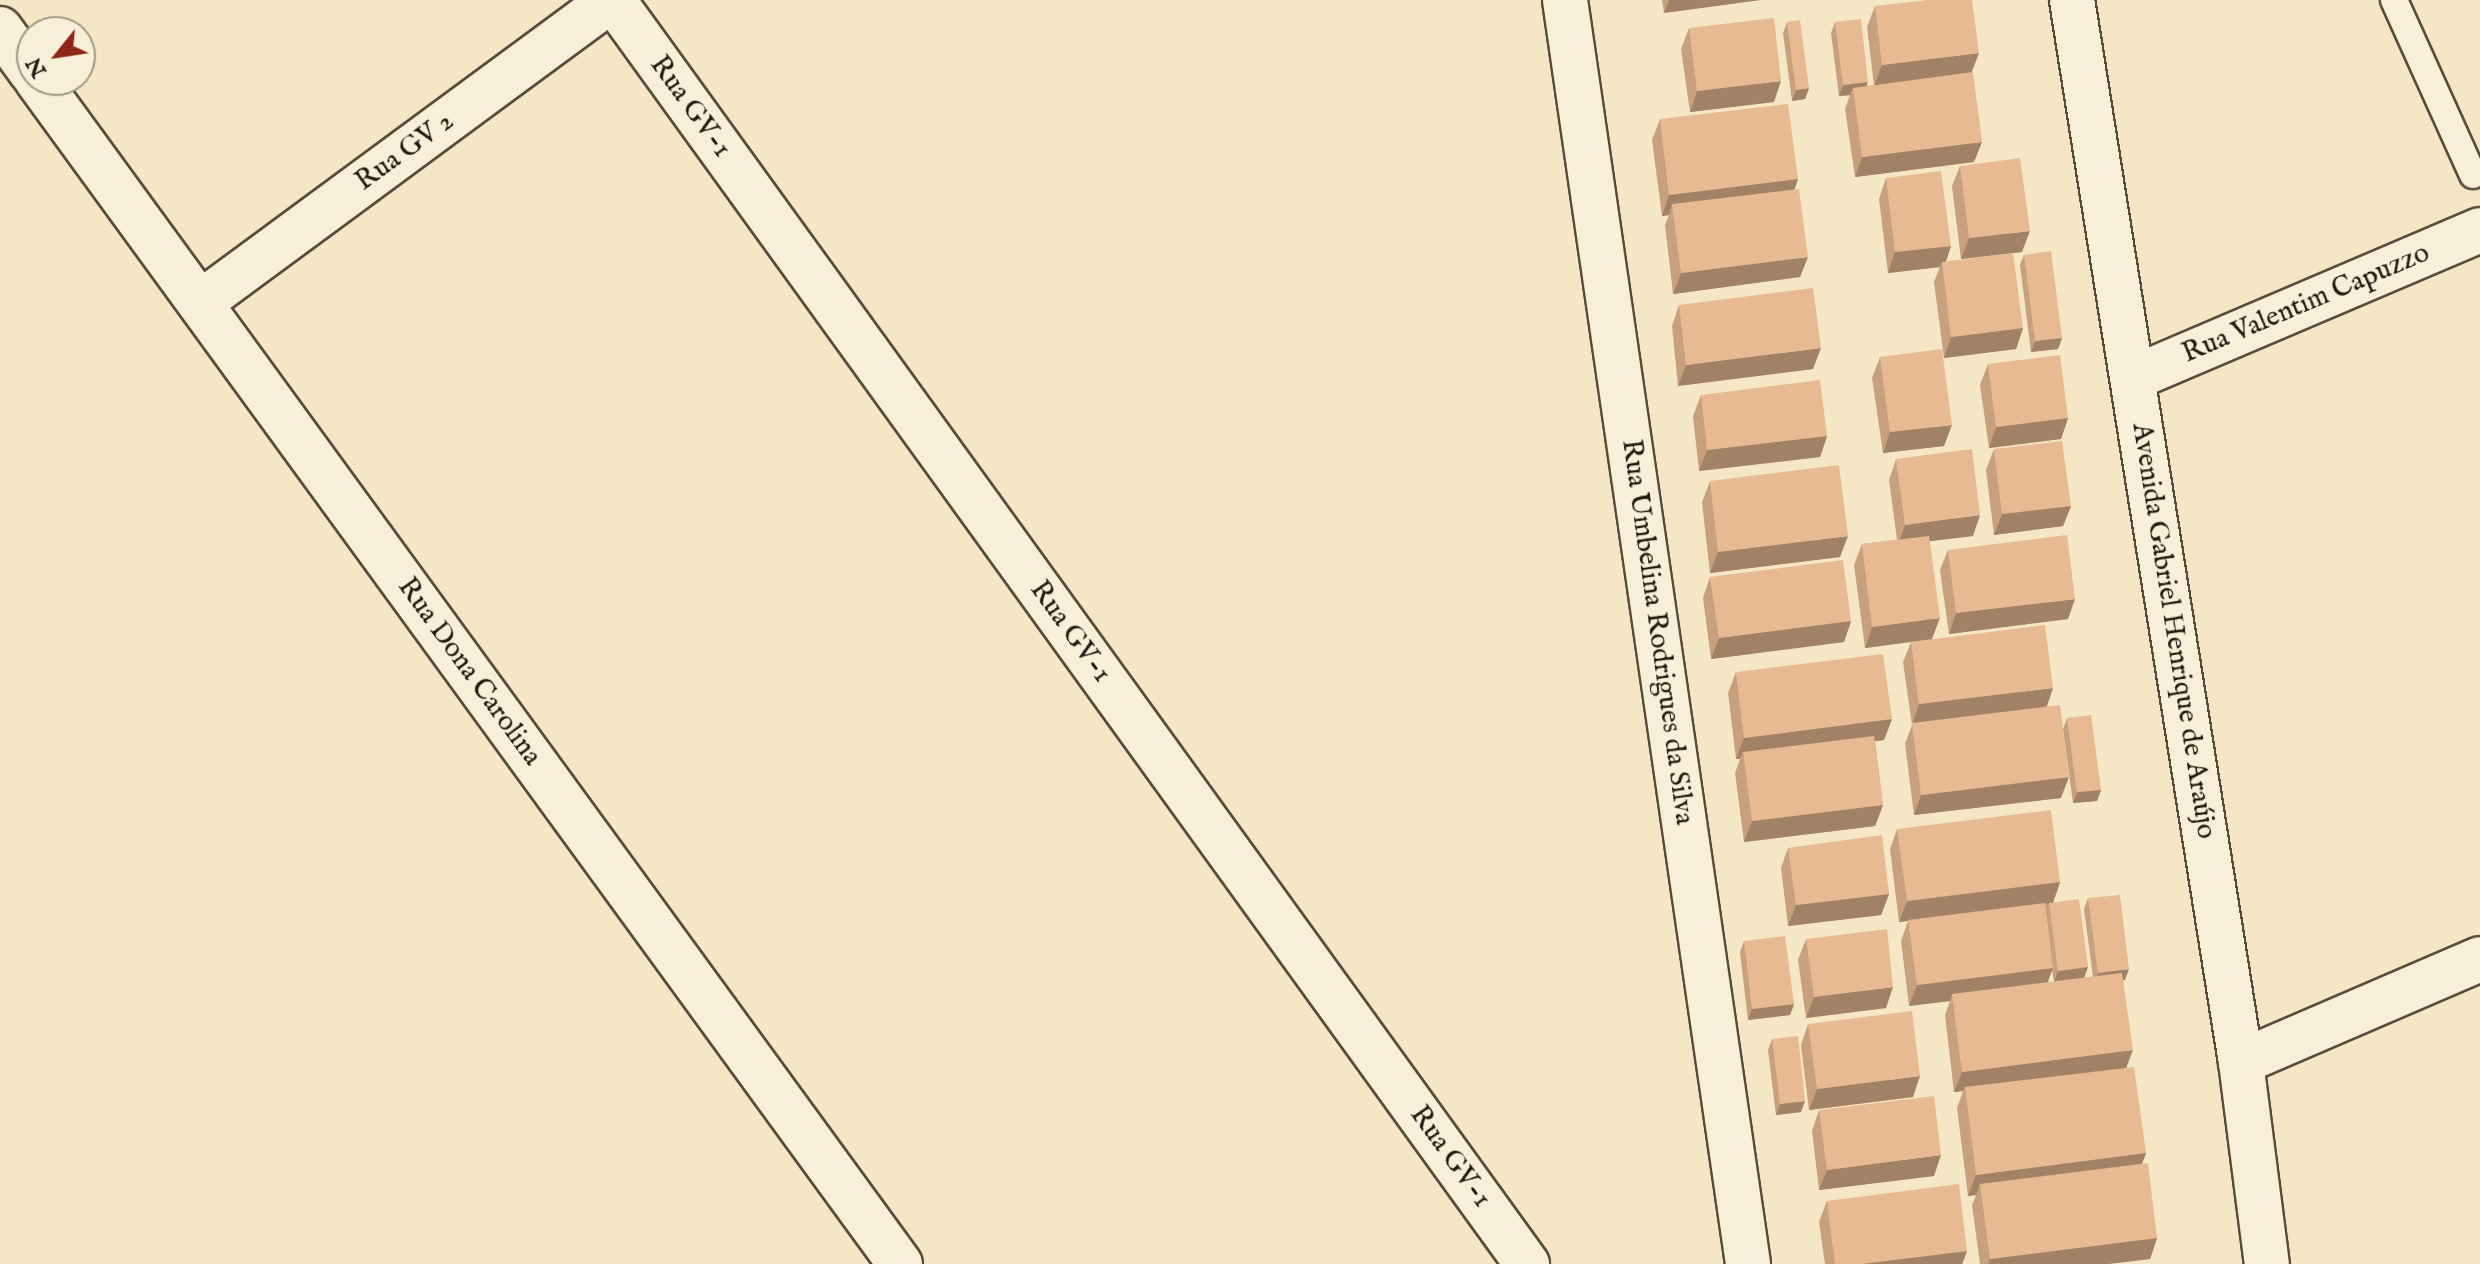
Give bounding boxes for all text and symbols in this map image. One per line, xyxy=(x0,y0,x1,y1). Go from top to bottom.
north arrow xyxy=(16,16,96,96)
street label: Rua GV-1 xyxy=(642,50,738,164)
text: N xyxy=(20,52,54,82)
street label: Rua GV 2 xyxy=(349,105,461,199)
street label: Rua Valentim Capuzzo xyxy=(2177,237,2435,371)
street label: Avenida Gabriel Henrique de Araújo xyxy=(2124,421,2222,841)
street label: Rua Umbelina Rodrigues da Silva xyxy=(1613,437,1701,827)
street label: Rua Dona Carolina xyxy=(390,571,548,773)
street label: Rua GV-1 xyxy=(1022,575,1118,689)
street label: Rua GV-1 xyxy=(1402,1100,1498,1214)

